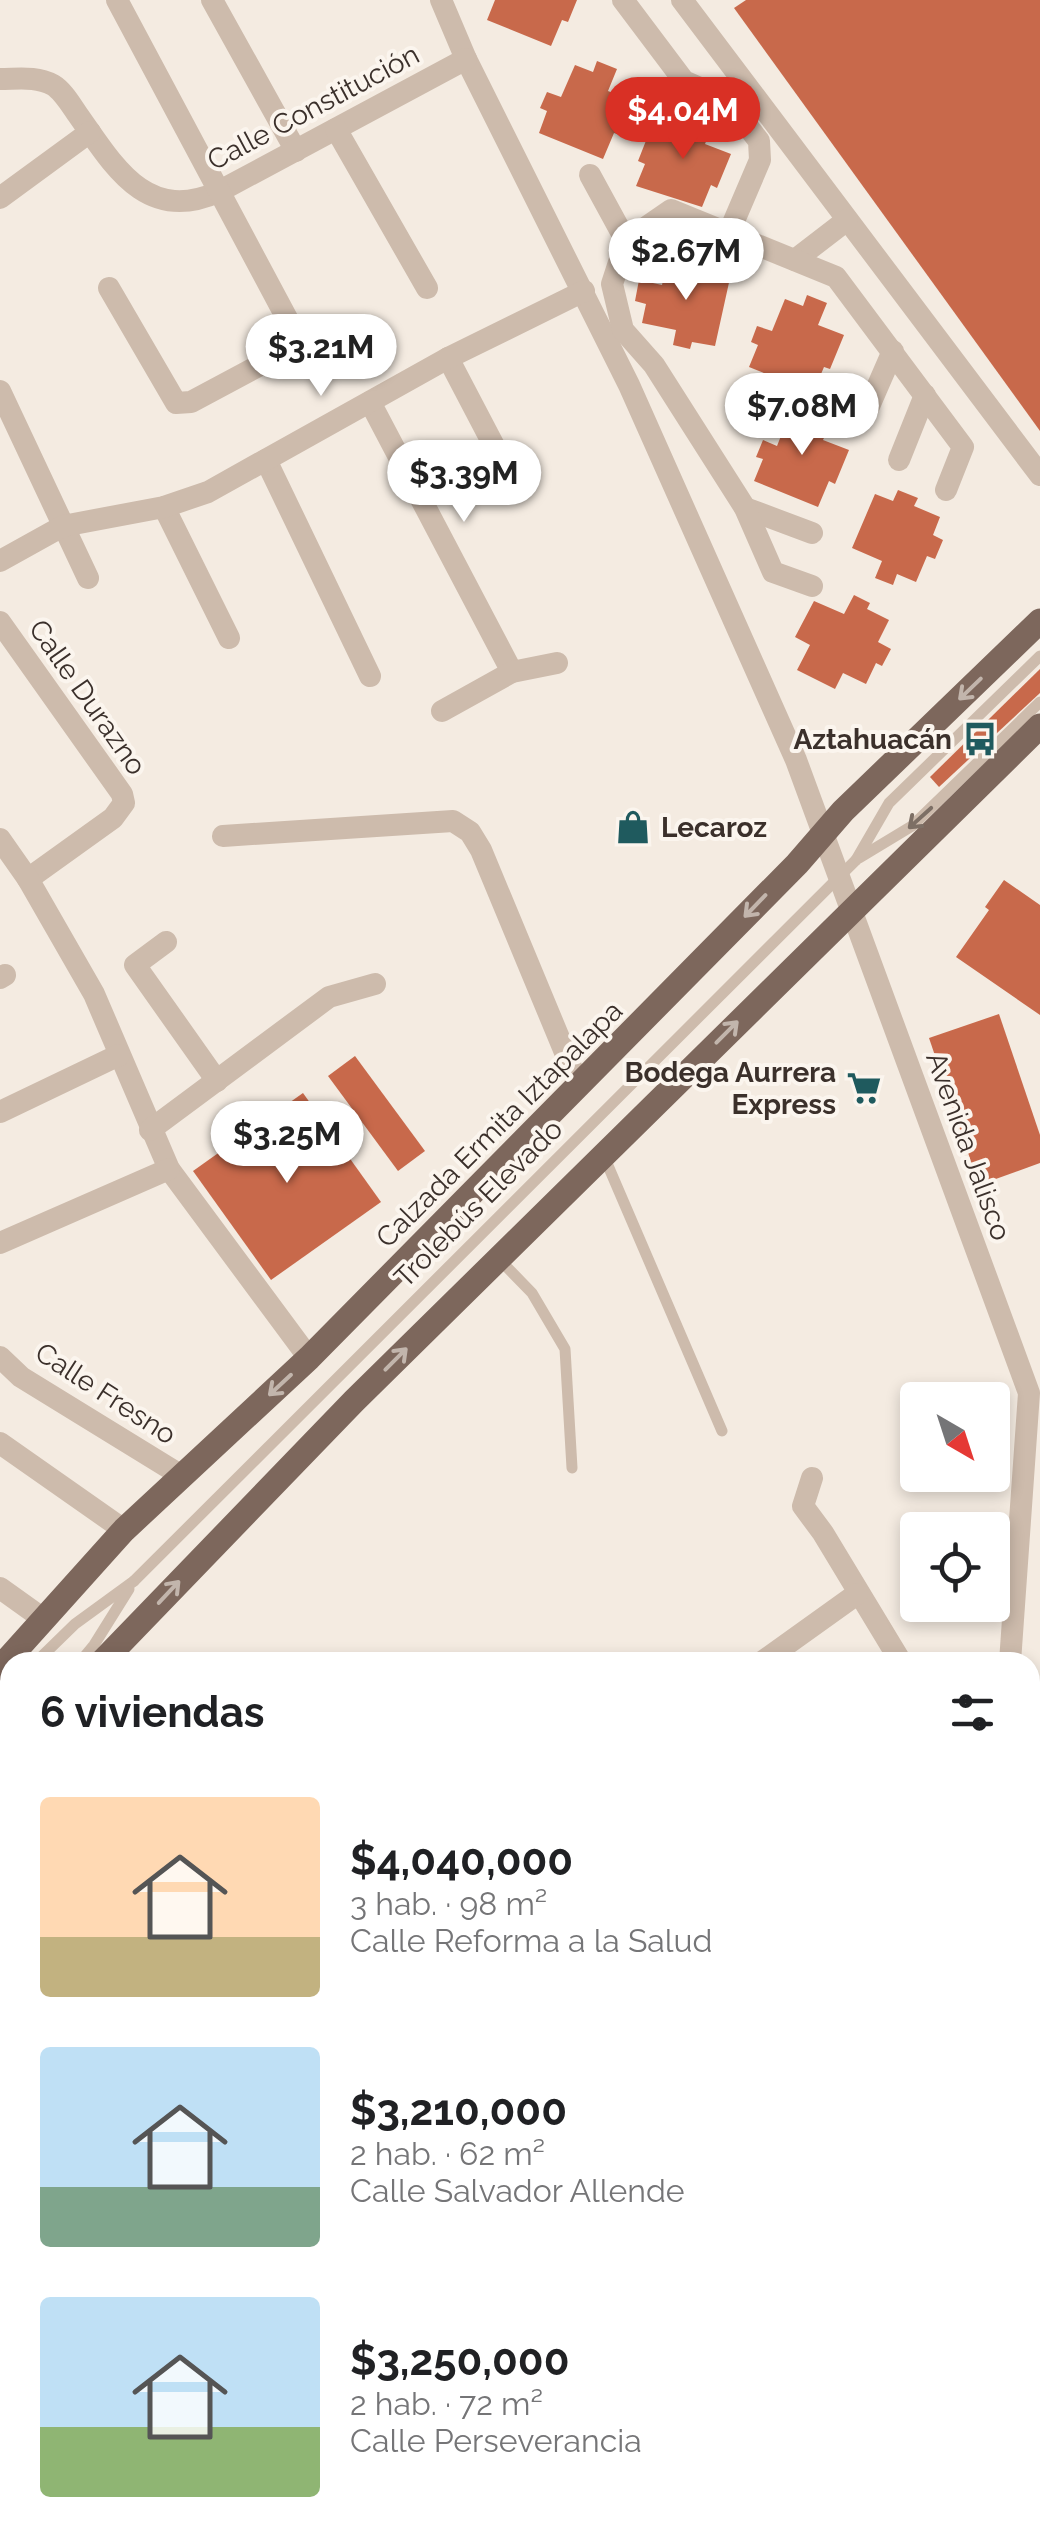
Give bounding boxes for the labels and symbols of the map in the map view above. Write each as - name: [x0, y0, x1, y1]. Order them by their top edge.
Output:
- street label: Calle Constitución: [202, 38, 425, 177]
- pin: $4.04M: [602, 77, 764, 162]
- pin: $2.67M: [605, 218, 767, 303]
- pin: $3.21M: [240, 314, 402, 399]
- pin: $7.08M: [721, 373, 883, 458]
- pin: $3.39M: [383, 440, 545, 525]
- street label: Calle Durazno: [22, 613, 153, 781]
- one-way arrow: [958, 676, 982, 700]
- bus stop icon: Aztahuacán: [961, 720, 999, 758]
- place label: Aztahuacán: [793, 723, 952, 756]
- one-way arrow: [908, 806, 932, 830]
- shop icon: Lecaroz: [614, 808, 652, 846]
- place label: Lecaroz: [661, 811, 767, 844]
- one-way arrow: [743, 894, 767, 918]
- street label: Calzada Ermita Iztapalapa: [369, 994, 629, 1254]
- one-way arrow: [714, 1021, 738, 1045]
- street label: Avenida Jalisco: [919, 1048, 1018, 1245]
- place label: Bodega Aurrera Express: [625, 1056, 836, 1121]
- supermarket icon: Bodega Aurrera Express: [845, 1069, 883, 1107]
- pin: $3.25M: [206, 1101, 368, 1186]
- street label: Trolebús Elevado: [388, 1113, 569, 1294]
- street label: Calle Fresno: [29, 1336, 182, 1451]
- one-way arrow: [384, 1348, 408, 1372]
- one-way arrow: [268, 1374, 293, 1397]
- north arrow: [900, 1382, 1010, 1492]
- one-way arrow: [157, 1580, 181, 1604]

